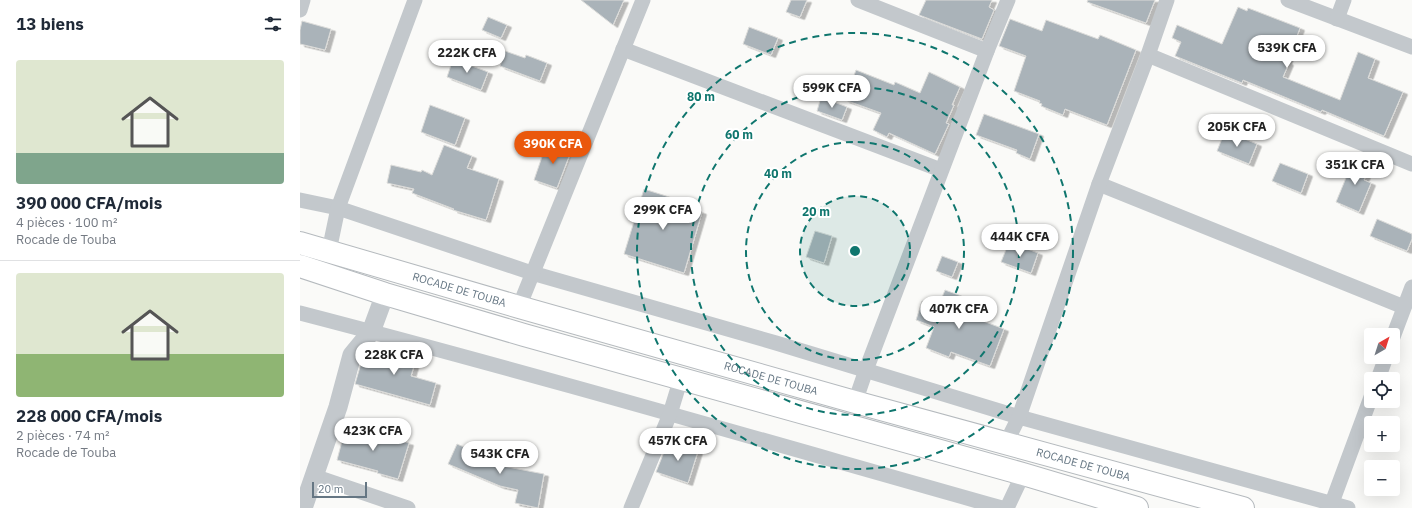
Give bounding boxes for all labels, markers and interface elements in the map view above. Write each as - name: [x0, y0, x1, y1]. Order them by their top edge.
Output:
- text: 13 biens: [16, 13, 84, 35]
- icon: filters: [262, 13, 284, 35]
- pin: 539K CFA: [1246, 35, 1328, 69]
- text: 539K CFA: [1257, 39, 1317, 56]
- pin: 222K CFA: [426, 40, 508, 74]
- text: 222K CFA: [437, 44, 497, 61]
- pin: 599K CFA: [791, 75, 873, 109]
- text: 599K CFA: [802, 79, 862, 96]
- icon: home: [114, 86, 186, 158]
- text: 80 m: [687, 89, 715, 104]
- pin: 205K CFA: [1196, 114, 1278, 148]
- text: 205K CFA: [1207, 118, 1267, 135]
- text: 60 m: [725, 127, 753, 142]
- pin: 390K CFA: [512, 131, 594, 165]
- text: 390K CFA: [523, 135, 583, 152]
- pin: 351K CFA: [1314, 152, 1396, 186]
- text: 351K CFA: [1325, 156, 1385, 173]
- text: 40 m: [764, 166, 792, 181]
- text: 390 000 CFA/mois: [16, 192, 162, 214]
- pin: 299K CFA: [622, 197, 704, 231]
- text: 299K CFA: [633, 201, 693, 218]
- text: 20 m: [802, 204, 830, 219]
- text: 4 pièces · 100 m²: [16, 214, 117, 231]
- pin: 444K CFA: [979, 224, 1061, 258]
- text: 444K CFA: [990, 228, 1050, 245]
- text: Rocade de Touba: [16, 231, 116, 248]
- centre of rings: [848, 244, 862, 258]
- street label: ROCADE DE TOUBA: [411, 269, 508, 310]
- pin: 407K CFA: [918, 296, 1000, 330]
- icon: home: [114, 299, 186, 371]
- text: 407K CFA: [929, 300, 989, 317]
- north arrow: [1364, 328, 1400, 364]
- map controls: [1364, 328, 1400, 496]
- pin: 228K CFA: [353, 342, 435, 376]
- text: 228K CFA: [364, 346, 424, 363]
- street label: ROCADE DE TOUBA: [722, 358, 820, 398]
- button: locate: [1364, 372, 1400, 408]
- text: 228 000 CFA/mois: [16, 405, 162, 427]
- button: +: [1364, 416, 1400, 452]
- pin: 423K CFA: [332, 418, 414, 452]
- text: 423K CFA: [343, 422, 403, 439]
- text: 2 pièces · 74 m²: [16, 427, 110, 444]
- pin: 457K CFA: [637, 428, 719, 462]
- text: 457K CFA: [648, 432, 708, 449]
- pin: 543K CFA: [459, 441, 541, 475]
- text: Rocade de Touba: [16, 444, 116, 461]
- text: 543K CFA: [470, 445, 530, 462]
- street label: ROCADE DE TOUBA: [1035, 445, 1132, 484]
- button: −: [1364, 460, 1400, 496]
- scale bar: [312, 480, 367, 499]
- text: 20 m: [318, 482, 343, 496]

